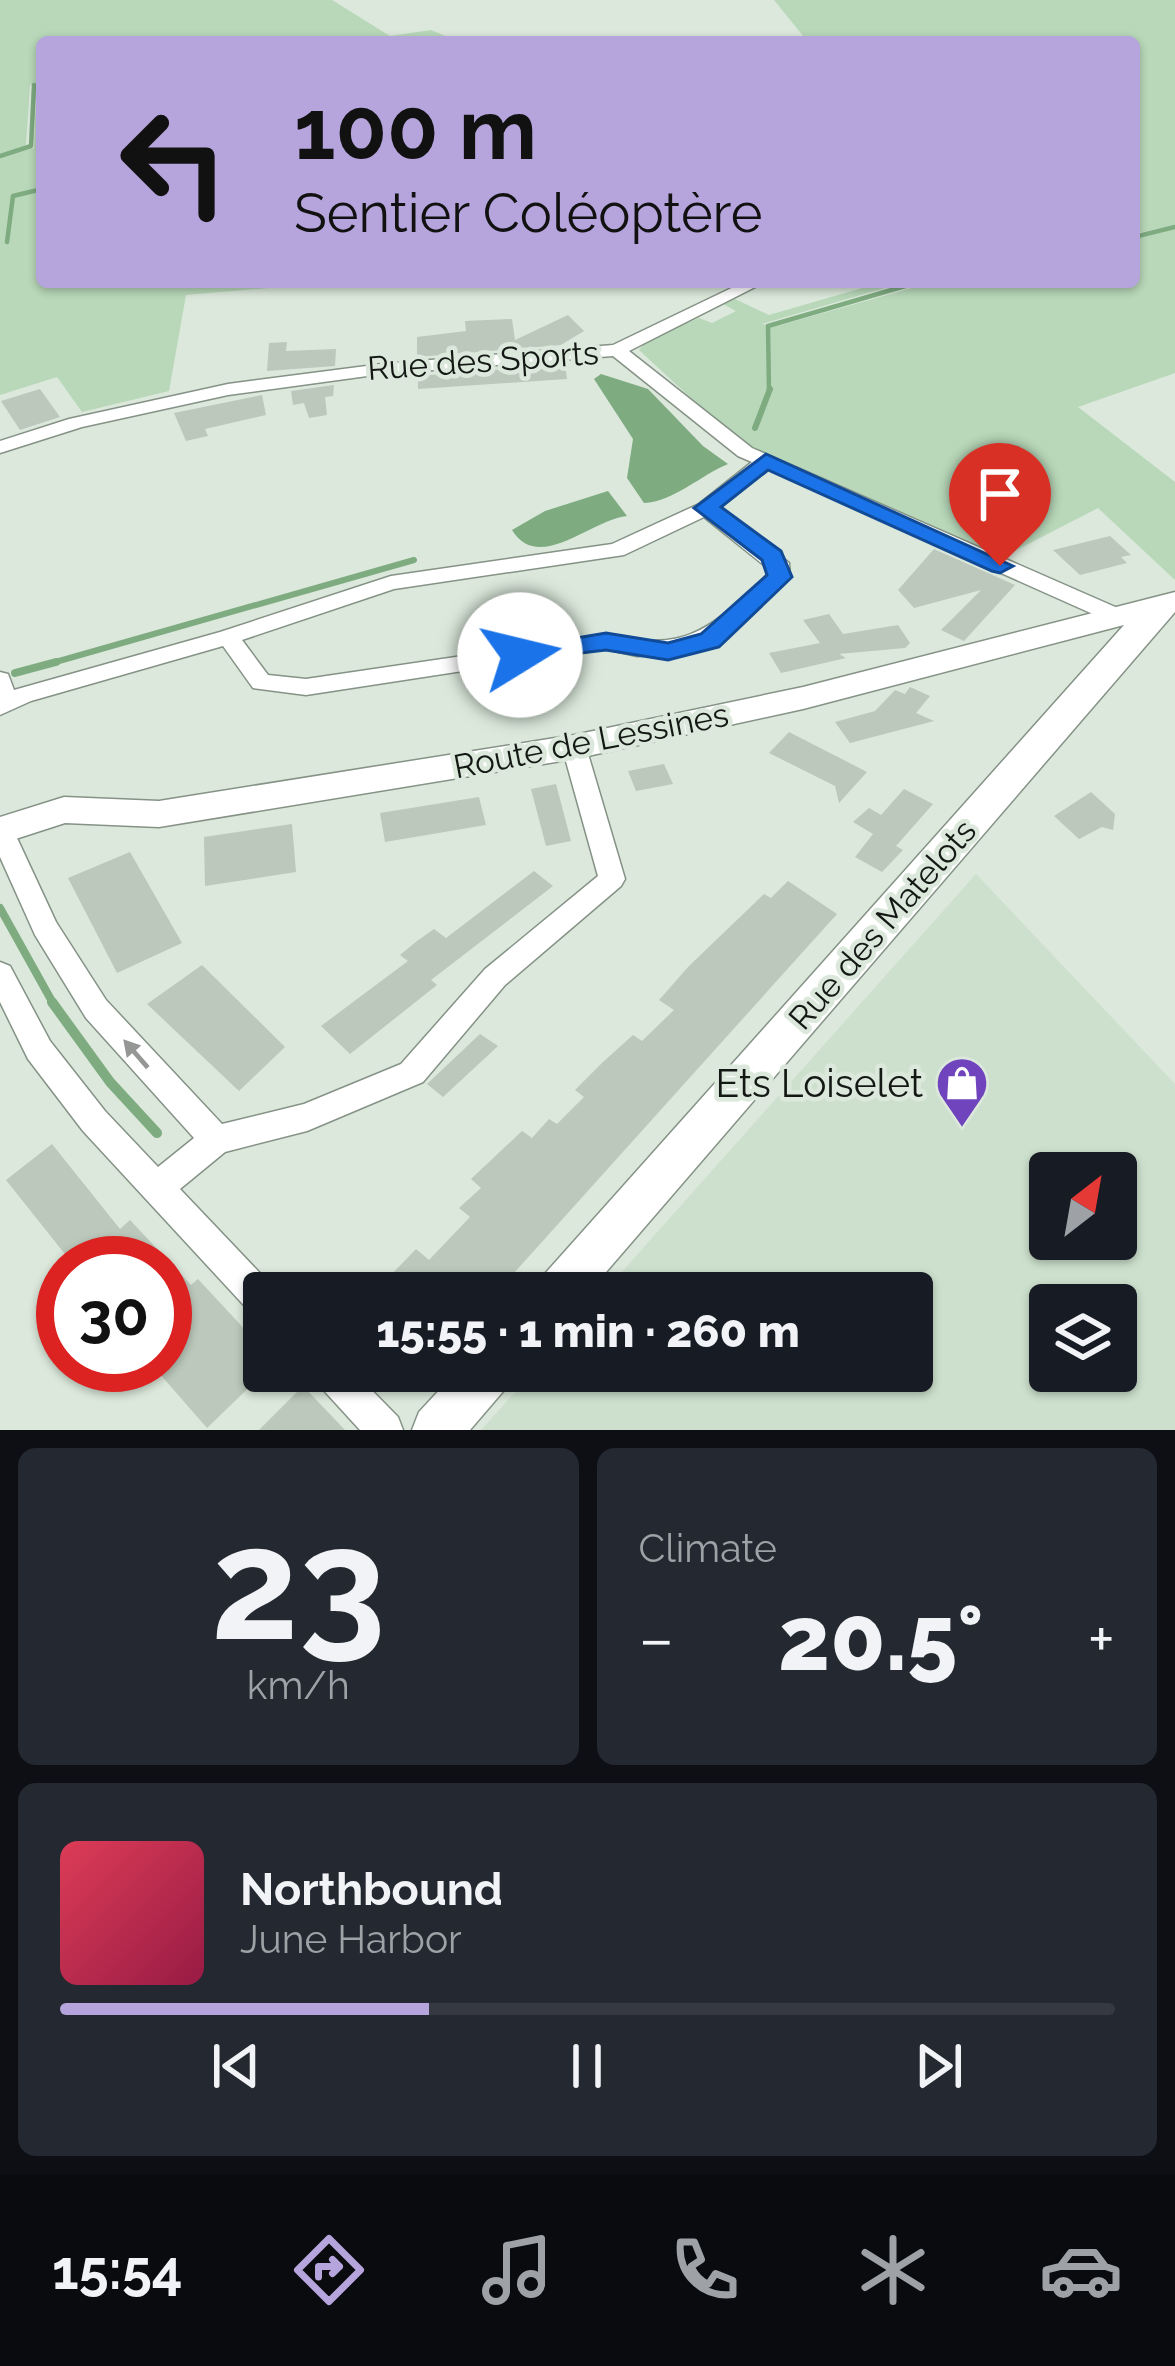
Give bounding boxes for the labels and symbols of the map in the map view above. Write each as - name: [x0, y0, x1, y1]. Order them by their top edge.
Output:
- street label: Rue des Sports: [366, 333, 600, 388]
- pin: [949, 443, 1051, 566]
- position arrow: [457, 592, 583, 718]
- street label: Route de Lessines: [450, 695, 732, 786]
- street label: Rue des Matelots: [781, 812, 984, 1037]
- one-way arrow: [123, 1039, 150, 1069]
- shop icon: Ets Loiselet: [934, 1055, 990, 1129]
- place label: Ets Loiselet: [716, 1060, 923, 1106]
- north arrow: [1029, 1152, 1137, 1260]
- speed limit sign: 30: [36, 1236, 192, 1392]

